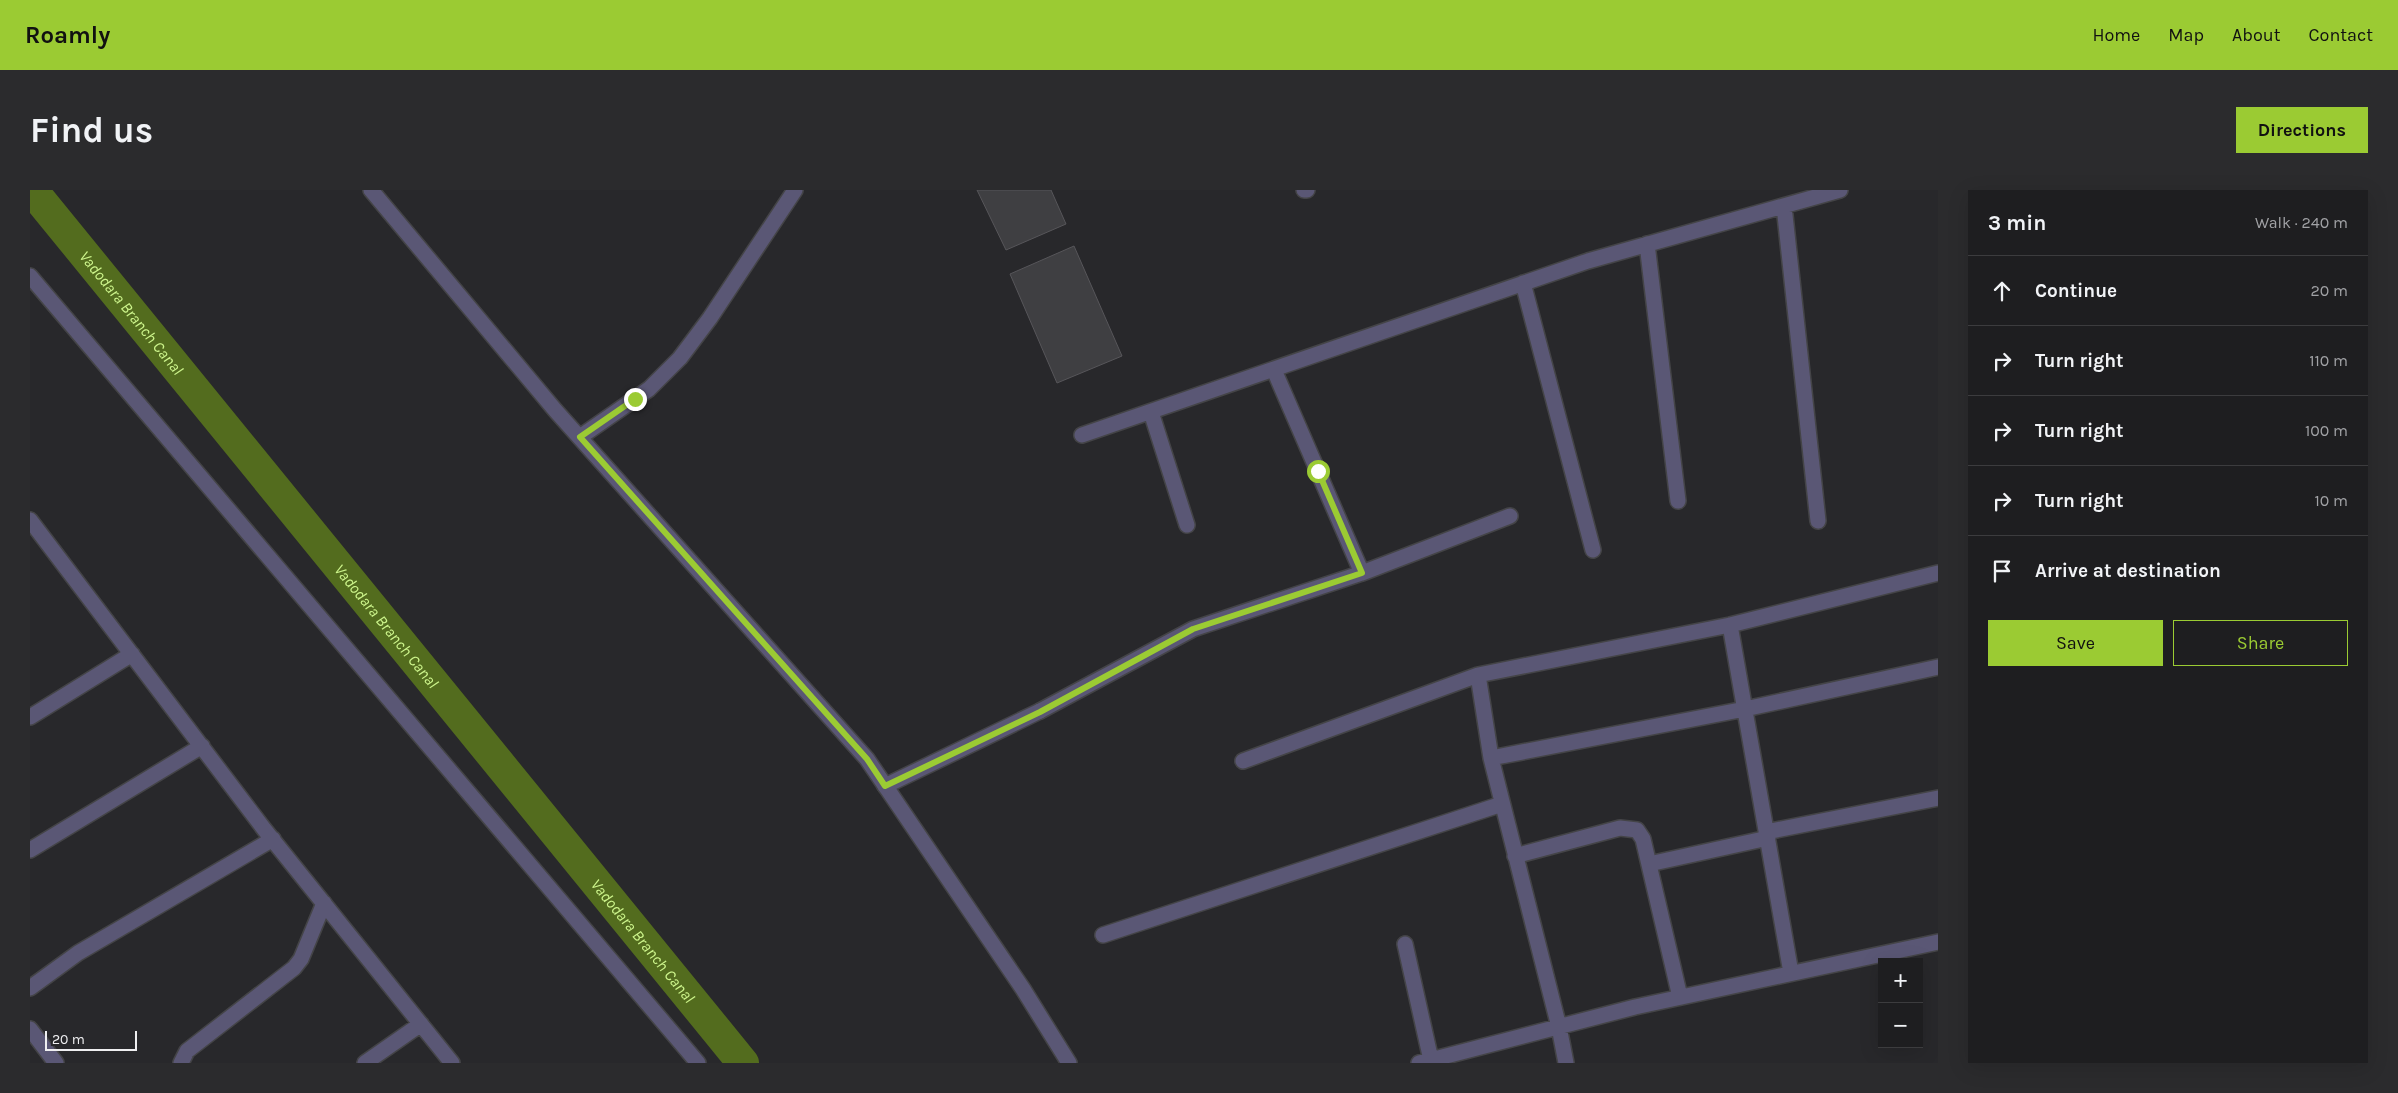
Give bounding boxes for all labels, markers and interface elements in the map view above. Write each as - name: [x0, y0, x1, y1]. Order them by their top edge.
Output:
- text: Roamly: [25, 21, 110, 49]
- text: Home: [2092, 24, 2140, 46]
- text: Map: [2168, 24, 2204, 46]
- text: About: [2232, 24, 2281, 46]
- text: Contact: [2309, 24, 2373, 46]
- button: Directions: [2236, 107, 2368, 153]
- text: Find us: [30, 110, 153, 151]
- text: 3 min: [1988, 211, 2046, 235]
- text: Walk · 240 m: [2255, 213, 2348, 232]
- water label: Vadodara Branch Canal: [75, 247, 187, 379]
- icon: ahead: [1988, 277, 2016, 305]
- text: Continue: [2035, 280, 2117, 302]
- text: 20 m: [2310, 281, 2348, 300]
- icon: right: [1988, 347, 2016, 375]
- text: Turn right: [2035, 350, 2124, 372]
- text: 110 m: [2309, 351, 2348, 370]
- route end: [624, 388, 647, 411]
- icon: right: [1988, 417, 2016, 445]
- text: Turn right: [2035, 420, 2124, 442]
- text: 100 m: [2305, 421, 2348, 440]
- route start: [1307, 460, 1330, 483]
- icon: right: [1988, 487, 2016, 515]
- text: Turn right: [2035, 490, 2124, 512]
- text: 10 m: [2314, 491, 2348, 510]
- icon: arrive: [1988, 557, 2016, 585]
- water label: Vadodara Branch Canal: [330, 560, 443, 692]
- text: Arrive at destination: [2035, 560, 2221, 582]
- button: Save: [1988, 620, 2163, 666]
- button: Share: [2173, 620, 2348, 666]
- water label: Vadodara Branch Canal: [587, 875, 699, 1007]
- map controls: [1878, 958, 1923, 1048]
- button: +: [1878, 958, 1923, 1003]
- button: −: [1878, 1003, 1923, 1048]
- scale bar: [45, 1028, 138, 1051]
- text: 20 m: [52, 1031, 85, 1048]

